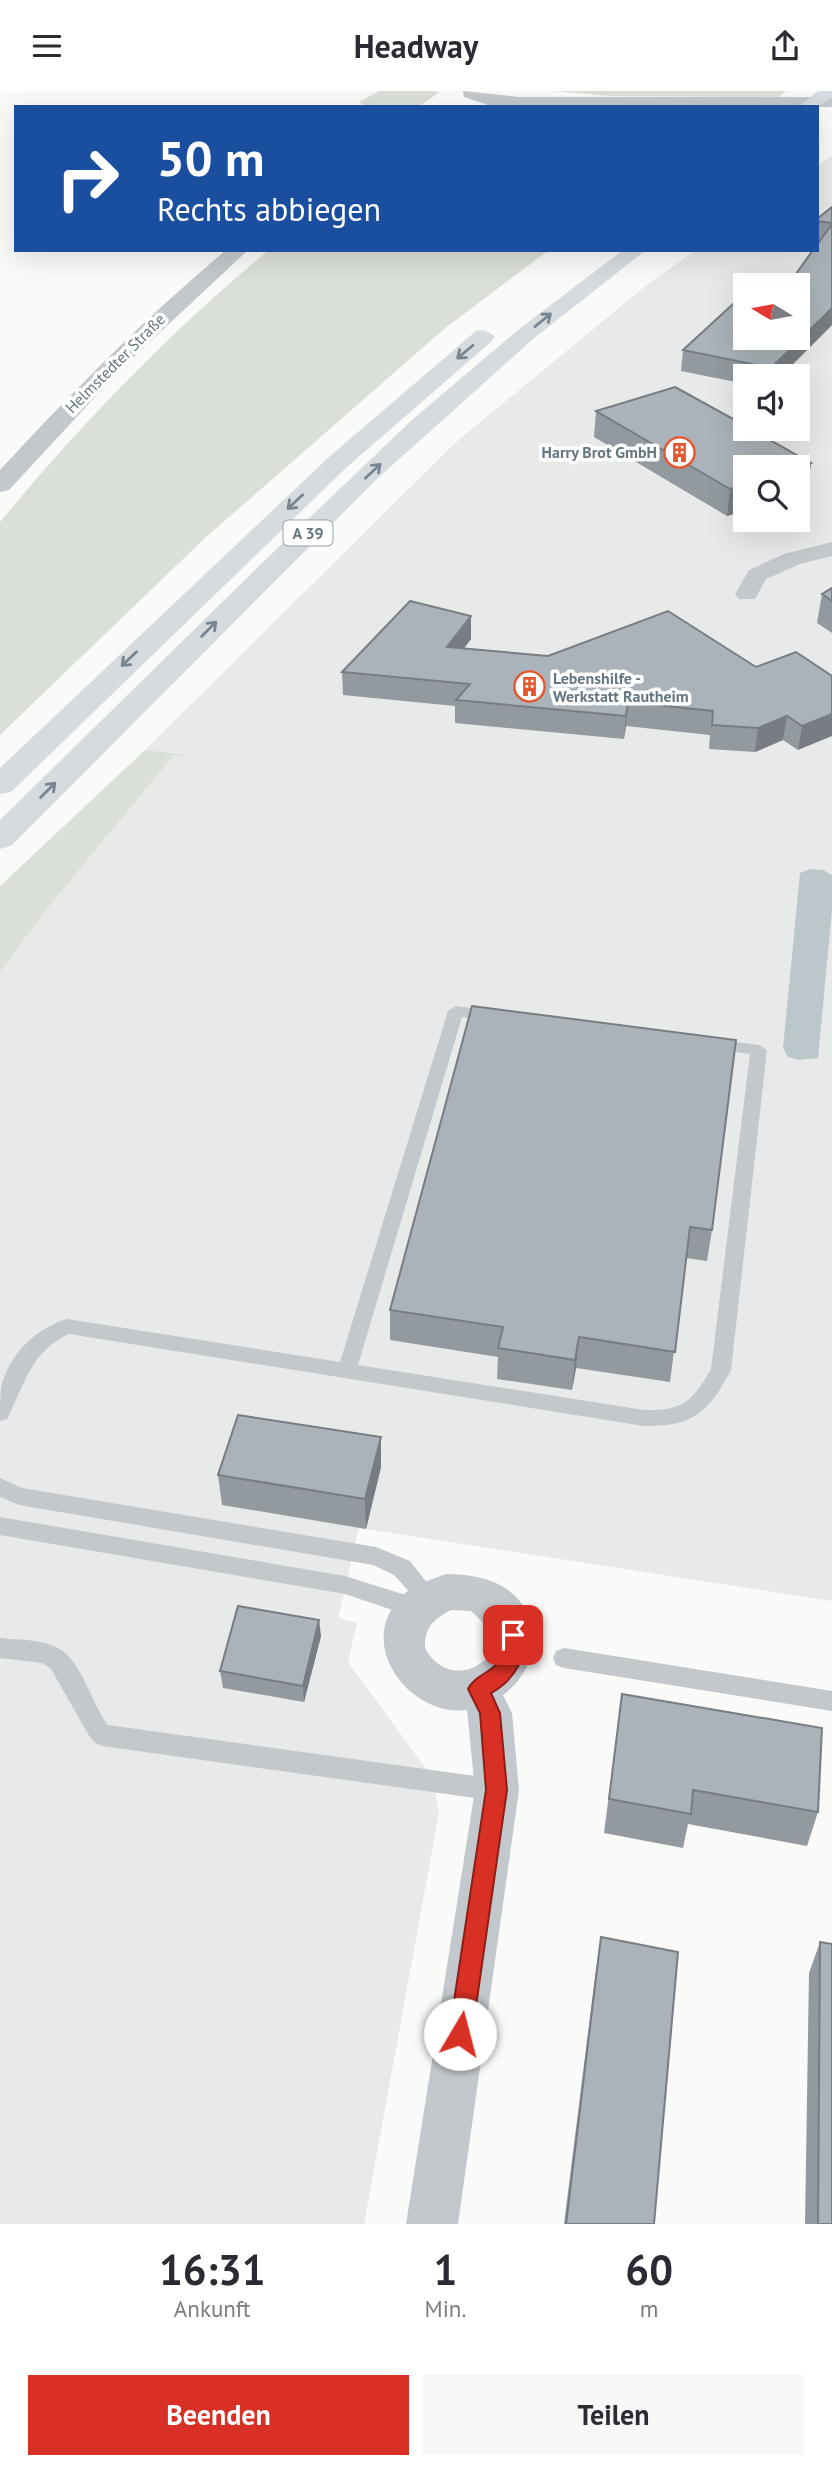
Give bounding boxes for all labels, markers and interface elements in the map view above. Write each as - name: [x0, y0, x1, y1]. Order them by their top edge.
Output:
- text: Headway: [354, 25, 478, 67]
- icon: menu: [28, 27, 66, 65]
- icon: share: [766, 27, 804, 65]
- text: 50 m: [157, 126, 264, 190]
- icon: right: [42, 133, 133, 224]
- text: Rechts abbiegen: [157, 188, 381, 230]
- north arrow: [733, 273, 810, 350]
- map controls: [733, 273, 810, 532]
- street label: Helmstedter Straße: [61, 309, 169, 417]
- one-way arrow: [533, 313, 551, 328]
- one-way arrow: [457, 344, 475, 359]
- button: sound: [733, 364, 810, 441]
- building icon: Harry Brot GmbH: [663, 435, 697, 469]
- place label: Harry Brot GmbH: [542, 442, 657, 462]
- button: search: [733, 455, 810, 532]
- one-way arrow: [364, 463, 381, 480]
- one-way arrow: [287, 494, 304, 511]
- road number: A 39: [284, 521, 332, 545]
- one-way arrow: [200, 621, 217, 638]
- one-way arrow: [121, 650, 138, 667]
- place label: Lebenshilfe - Werkstatt Rautheim: [553, 668, 689, 706]
- building icon: Lebenshilfe - Werkstatt Rautheim: [513, 670, 547, 704]
- one-way arrow: [39, 781, 56, 798]
- pin: [483, 1605, 543, 1665]
- icon: arrive: [494, 1616, 532, 1654]
- position arrow: [423, 1997, 497, 2071]
- text: 16:31: [159, 2242, 266, 2297]
- text: 1: [434, 2242, 457, 2297]
- text: 60: [625, 2242, 673, 2297]
- text: Ankunft: [174, 2294, 251, 2323]
- text: Min.: [425, 2294, 466, 2323]
- text: m: [640, 2294, 659, 2323]
- button: Beenden: [28, 2375, 409, 2455]
- button: Teilen: [423, 2375, 804, 2455]

